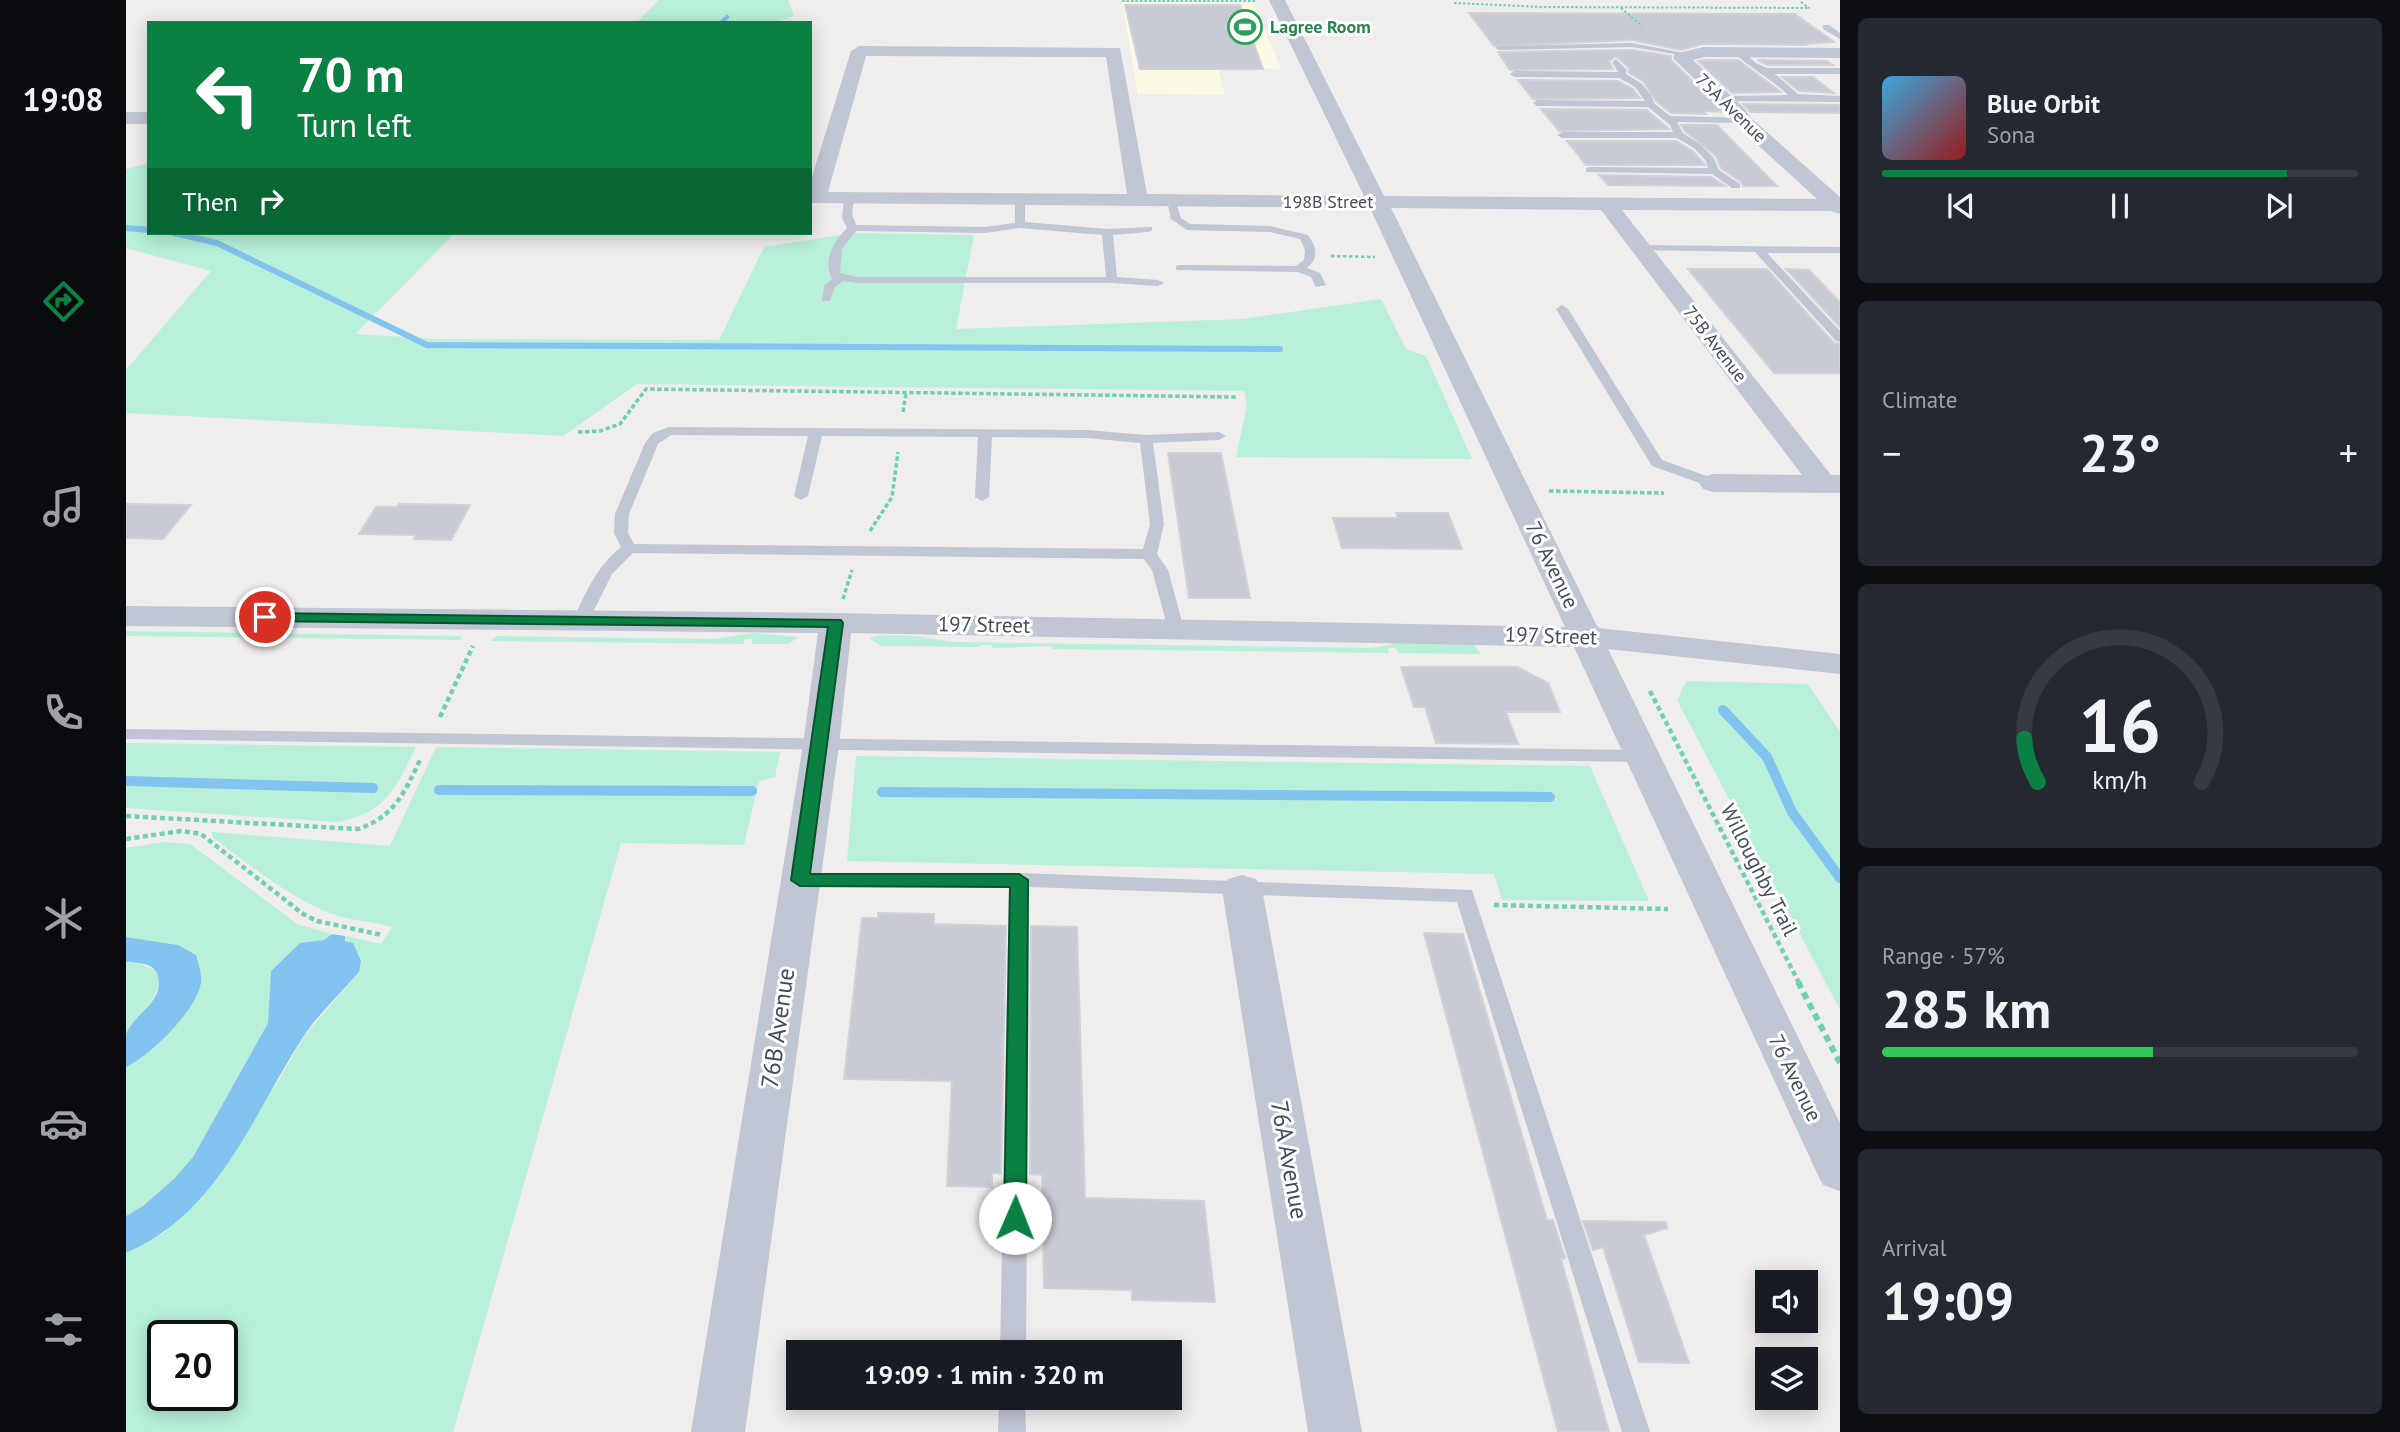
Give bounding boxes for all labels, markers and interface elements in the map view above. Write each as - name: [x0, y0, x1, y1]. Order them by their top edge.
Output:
- sports icon: Lagree Room: [1226, 8, 1264, 46]
- place label: Lagree Room: [1270, 15, 1371, 38]
- text: 70 m: [297, 42, 404, 106]
- icon: left: [182, 49, 273, 140]
- street label: 75A Avenue: [1691, 68, 1772, 147]
- text: 19:08: [22, 78, 104, 120]
- text: Blue Orbit: [1987, 87, 2100, 120]
- text: Turn left: [297, 104, 412, 146]
- text: Sona: [1987, 120, 2036, 149]
- icon: right: [252, 182, 290, 220]
- text: Then: [182, 185, 238, 218]
- icon: previous: [1942, 187, 1980, 225]
- icon: pause: [2101, 187, 2139, 225]
- icon: next: [2260, 187, 2298, 225]
- street label: 198B Street: [1283, 190, 1373, 213]
- icon: directions: [39, 277, 88, 326]
- street label: 75B Avenue: [1678, 301, 1752, 386]
- text: Climate: [1882, 385, 1957, 414]
- text: 23°: [2079, 419, 2161, 486]
- text: −: [1882, 428, 1901, 477]
- text: +: [2339, 428, 2358, 477]
- icon: music: [39, 482, 88, 531]
- street label: 76 Avenue: [1520, 517, 1585, 613]
- pin: [235, 587, 295, 647]
- icon: arrive: [246, 598, 284, 636]
- street label: 197 Street: [938, 610, 1030, 639]
- street label: 197 Street: [1504, 620, 1598, 651]
- text: 16: [2079, 678, 2161, 772]
- icon: phone: [39, 688, 88, 737]
- text: km/h: [2093, 764, 2147, 796]
- street label: Willoughby Trail: [1715, 799, 1804, 940]
- icon: climate: [39, 894, 88, 943]
- text: Range · 57%: [1882, 941, 2005, 970]
- street label: 76B Avenue: [754, 966, 801, 1090]
- text: 285 km: [1882, 975, 2051, 1042]
- street label: 76 Avenue: [1763, 1030, 1828, 1126]
- street label: 76A Avenue: [1264, 1098, 1315, 1222]
- icon: car: [39, 1099, 88, 1148]
- position arrow: [978, 1181, 1052, 1255]
- text: Arrival: [1882, 1233, 1946, 1262]
- text: 19:09: [1882, 1267, 2014, 1334]
- map controls: [1755, 1270, 1818, 1410]
- button: sound: [1755, 1270, 1818, 1333]
- icon: filters: [39, 1305, 88, 1354]
- speed limit sign: 20: [147, 1320, 238, 1411]
- button: layers: [1755, 1347, 1818, 1410]
- text: 19:09 · 1 min · 320 m: [864, 1358, 1104, 1391]

